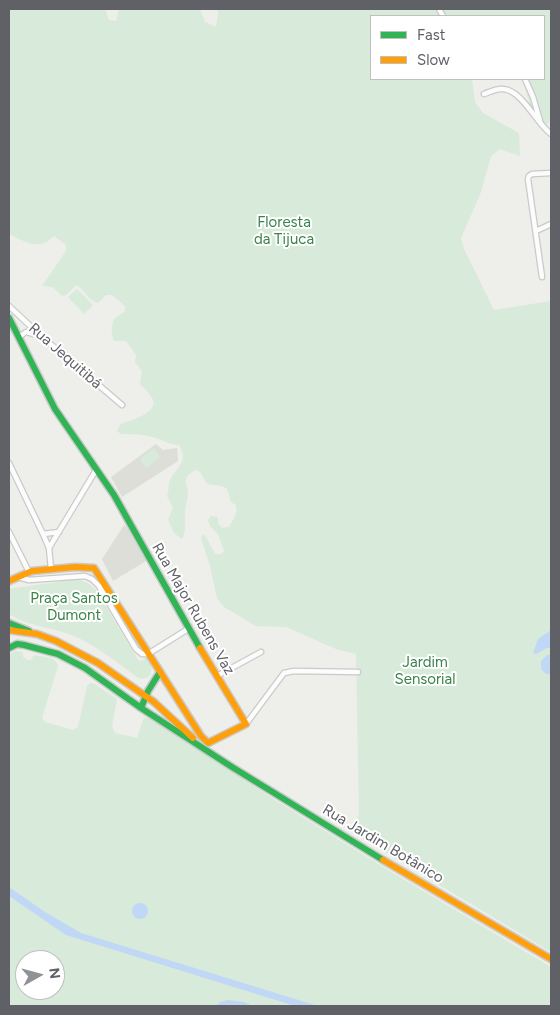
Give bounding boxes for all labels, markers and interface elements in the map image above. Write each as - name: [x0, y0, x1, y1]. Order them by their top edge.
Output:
- legend: [370, 15, 545, 80]
- text: Fast: [417, 26, 445, 44]
- text: Slow: [417, 51, 450, 69]
- park label: Floresta da Tijuca: [254, 214, 314, 249]
- street label: Rua Jequitibá: [25, 319, 105, 393]
- street label: Rua Major Rubens Vaz: [148, 540, 238, 678]
- park label: Praça Santos Dumont: [30, 590, 118, 625]
- park label: Jardim Sensorial: [395, 654, 455, 689]
- street label: Rua Jardim Botânico: [319, 801, 447, 887]
- north arrow: [15, 950, 65, 1000]
- text: N: [45, 967, 63, 980]

